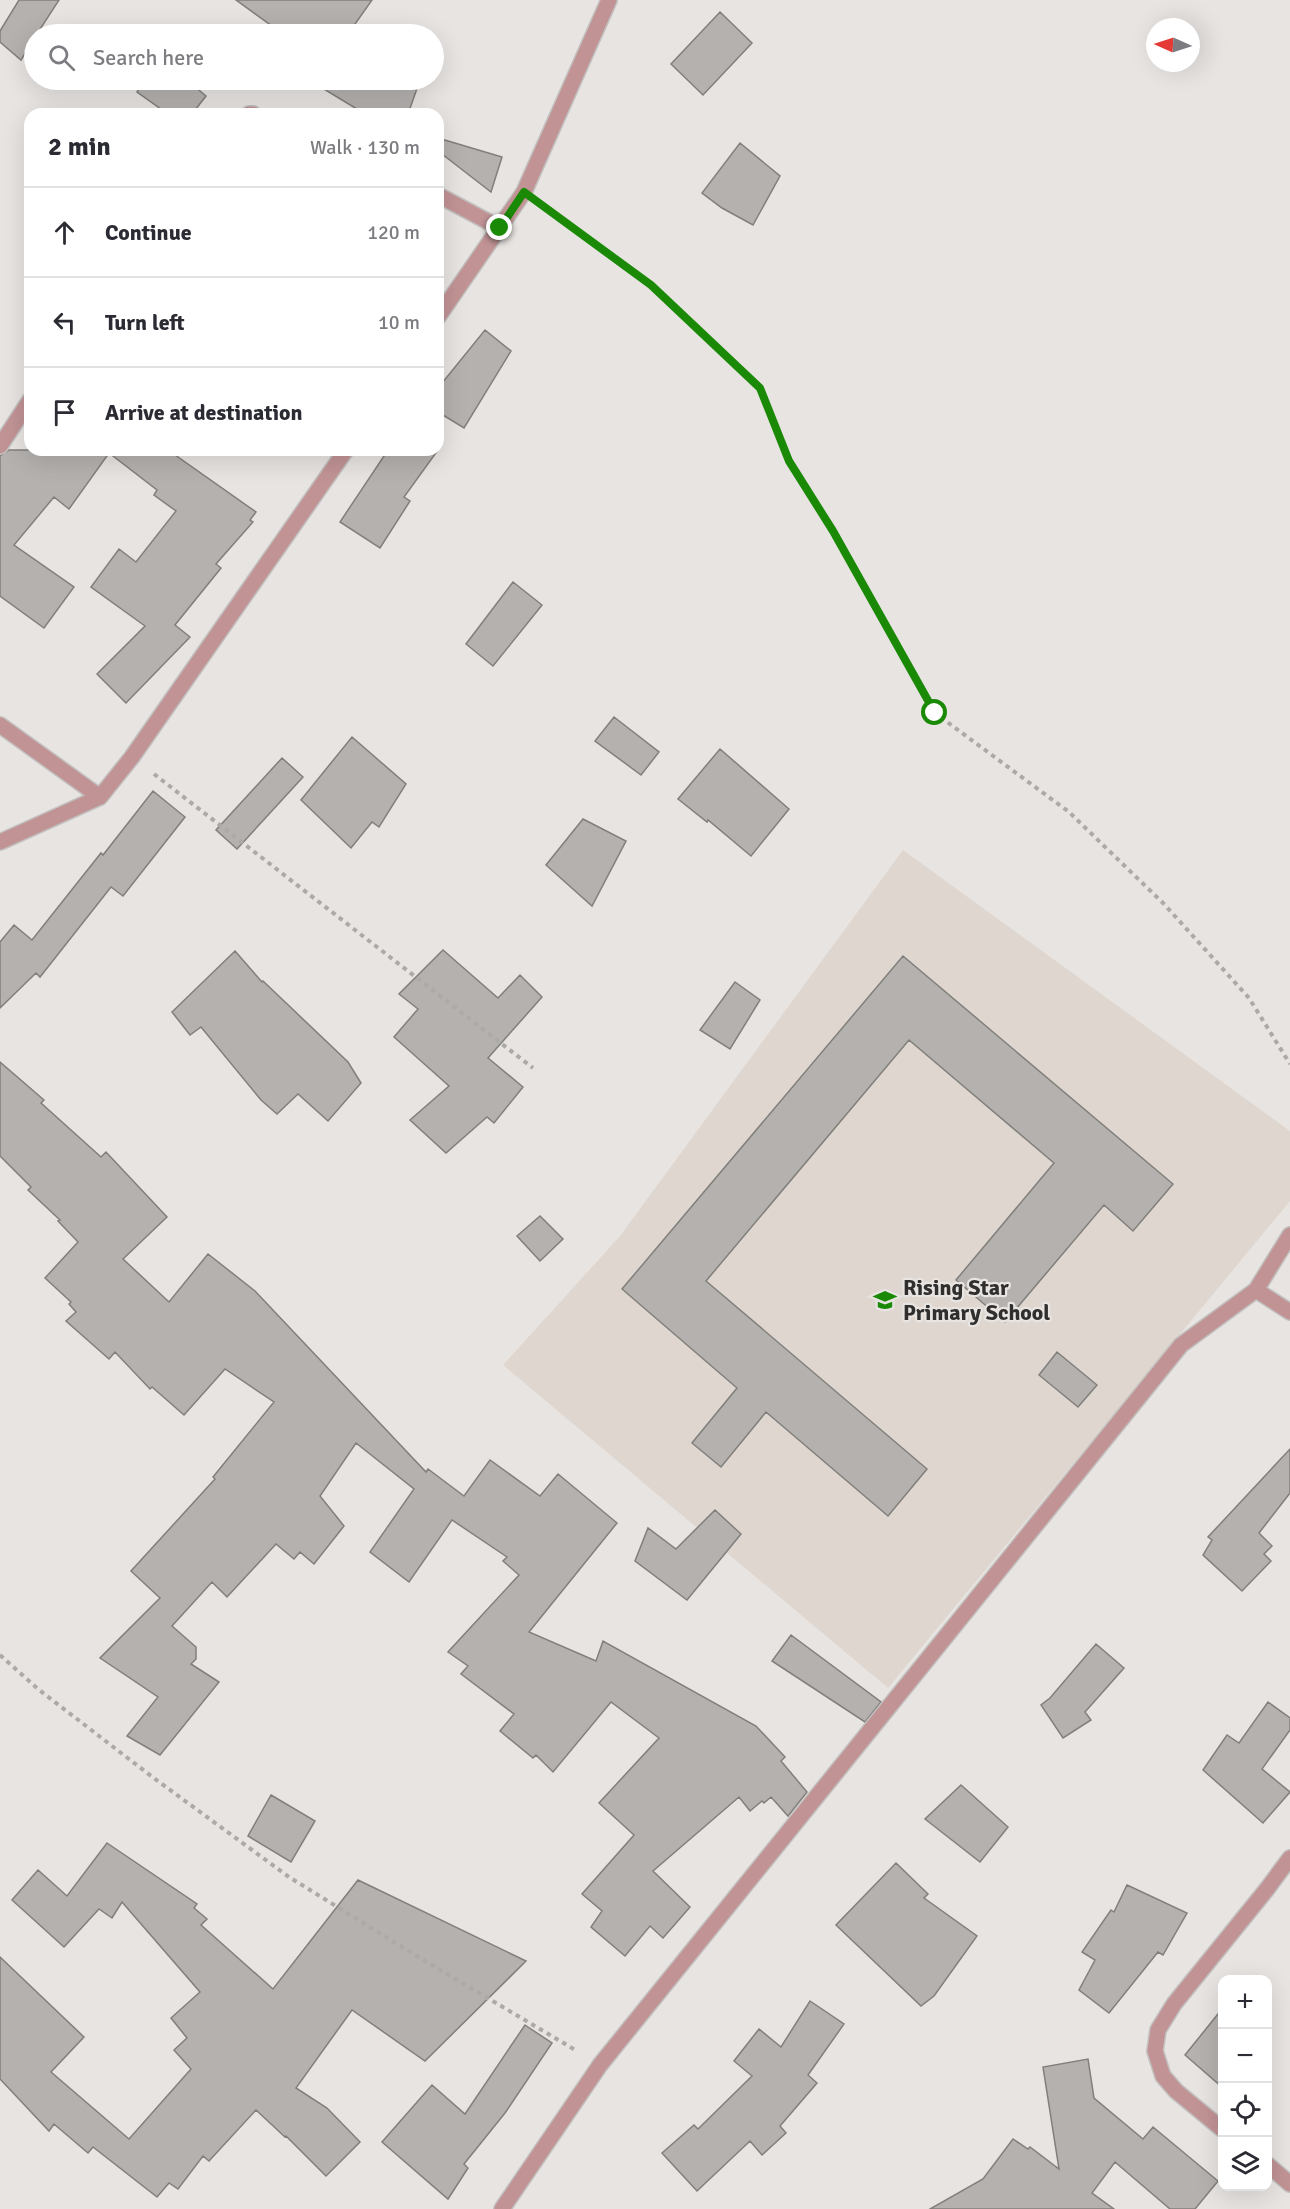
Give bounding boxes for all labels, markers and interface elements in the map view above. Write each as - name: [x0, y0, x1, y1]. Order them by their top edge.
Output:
- north arrow: [1146, 18, 1200, 72]
- search box: [24, 24, 444, 90]
- icon: search: [45, 41, 78, 74]
- text: Search here: [93, 44, 204, 71]
- text: 2 min: [48, 131, 111, 163]
- text: Walk · 130 m: [310, 135, 420, 160]
- route end: [486, 214, 512, 240]
- icon: ahead: [48, 216, 81, 249]
- text: Continue: [105, 219, 192, 246]
- text: 120 m: [367, 220, 420, 245]
- icon: left: [48, 306, 81, 339]
- text: Turn left: [105, 309, 185, 336]
- text: 10 m: [378, 310, 420, 335]
- icon: arrive: [48, 396, 81, 429]
- text: Arrive at destination: [105, 399, 302, 426]
- route start: [921, 699, 947, 725]
- place label: Rising Star Primary School: [903, 1274, 1050, 1326]
- school or university icon: Rising Star Primary School: [872, 1287, 898, 1313]
- map controls: [1218, 1975, 1272, 2191]
- button: +: [1218, 1975, 1272, 2029]
- button: −: [1218, 2029, 1272, 2083]
- button: locate: [1218, 2083, 1272, 2137]
- button: layers: [1218, 2137, 1272, 2191]

